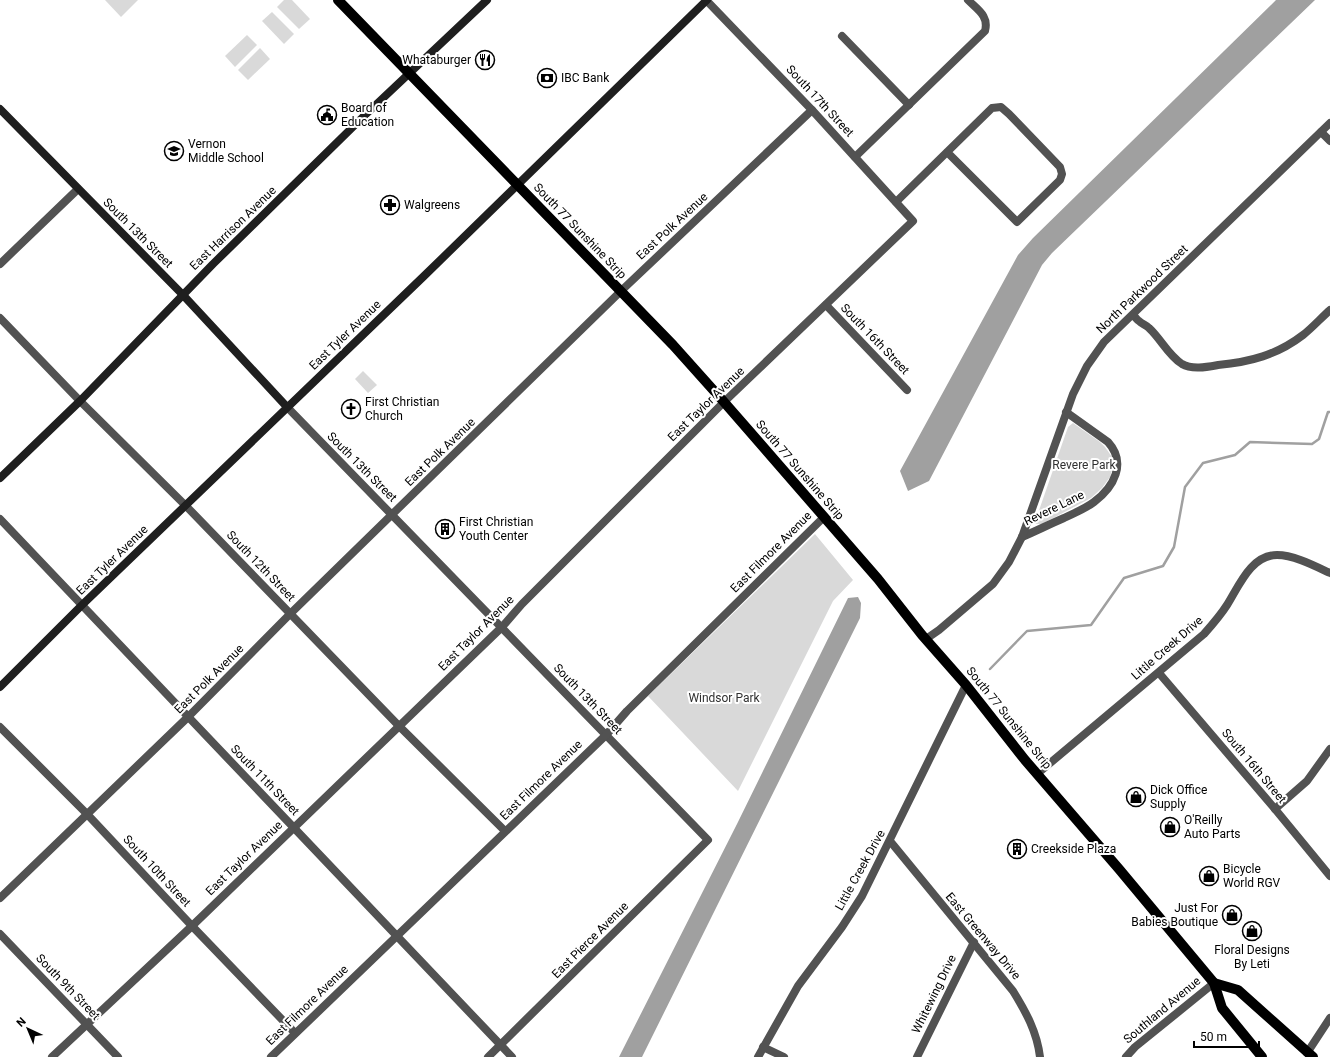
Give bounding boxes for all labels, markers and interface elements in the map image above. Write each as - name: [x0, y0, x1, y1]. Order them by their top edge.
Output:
- restaurant icon: Whataburger: [474, 49, 496, 71]
- place label: Whataburger: [402, 53, 471, 67]
- street label: South 17th Street: [783, 62, 857, 140]
- bank icon: IBC Bank: [536, 67, 558, 89]
- place label: IBC Bank: [561, 71, 610, 85]
- place label: Board of Education: [341, 101, 394, 129]
- public building icon: Board of Education: [316, 104, 338, 126]
- place label: Vernon Middle School: [188, 137, 264, 165]
- school or university icon: Vernon Middle School: [163, 140, 185, 162]
- street label: South 77 Sunshine Strip: [531, 180, 629, 282]
- street label: East Harrison Avenue: [187, 183, 279, 273]
- street label: East Polk Avenue: [634, 190, 710, 262]
- pharmacy icon: Walgreens: [379, 194, 401, 216]
- street label: South 13th Street: [100, 195, 176, 271]
- place label: Walgreens: [404, 198, 460, 212]
- street label: North Parkwood Street: [1093, 242, 1191, 336]
- street label: East Tyler Avenue: [306, 297, 384, 373]
- street label: South 16th Street: [838, 301, 912, 377]
- street label: East Taylor Avenue: [665, 364, 747, 444]
- place label: First Christian Church: [365, 395, 439, 423]
- church icon: First Christian Church: [340, 398, 362, 420]
- street label: East Polk Avenue: [402, 415, 478, 489]
- street label: South 77 Sunshine Strip: [753, 417, 847, 523]
- street label: South 13th Street: [324, 429, 400, 505]
- park label: Revere Park: [1052, 458, 1117, 472]
- street label: Revere Lane: [1022, 487, 1086, 529]
- street label: East Filmore Avenue: [728, 509, 814, 595]
- place label: First Christian Youth Center: [459, 515, 533, 543]
- building icon: First Christian Youth Center: [434, 518, 456, 540]
- street label: East Tyler Avenue: [73, 522, 151, 598]
- street label: South 12th Street: [224, 528, 298, 604]
- street label: East Taylor Avenue: [435, 592, 517, 674]
- street label: Little Creek Drive: [1128, 613, 1206, 683]
- street label: East Polk Avenue: [172, 642, 246, 716]
- street label: South 13th Street: [551, 661, 625, 737]
- street label: South 77 Sunshine Strip: [963, 664, 1055, 772]
- park label: Windsor Park: [688, 691, 761, 705]
- street label: South 16th Street: [1219, 726, 1289, 806]
- street label: East Filmore Avenue: [497, 737, 585, 823]
- street label: South 11th Street: [228, 742, 302, 818]
- place label: Dick Office Supply: [1150, 783, 1207, 811]
- shop icon: Dick Office Supply: [1125, 786, 1147, 808]
- place label: O'Reilly Auto Parts: [1184, 813, 1241, 841]
- shop icon: O'Reilly Auto Parts: [1159, 816, 1181, 838]
- street label: East Taylor Avenue: [203, 818, 285, 898]
- street label: Little Creek Drive: [832, 827, 888, 913]
- street label: South 10th Street: [120, 832, 194, 910]
- building icon: Creekside Plaza: [1006, 838, 1028, 860]
- place label: Creekside Plaza: [1031, 842, 1116, 856]
- place label: Bicycle World RGV: [1223, 862, 1281, 890]
- shop icon: Bicycle World RGV: [1198, 865, 1220, 887]
- street label: East Greenway Drive: [943, 890, 1023, 982]
- street label: East Pierce Avenue: [549, 899, 631, 981]
- place label: Just For Babies Boutique: [1131, 901, 1218, 929]
- shop icon: Just For Babies Boutique: [1221, 904, 1243, 926]
- shop icon: Floral Designs By Leti: [1241, 920, 1263, 942]
- place label: Floral Designs By Leti: [1214, 943, 1290, 971]
- street label: South 9th Street: [33, 951, 103, 1023]
- street label: Whitewing Drive: [909, 952, 959, 1036]
- street label: East Filmore Avenue: [263, 962, 351, 1048]
- street label: Southland Avenue: [1121, 974, 1203, 1046]
- north arrow: [8, 1009, 48, 1049]
- text: N: [14, 1015, 29, 1030]
- scale bar: [1194, 1023, 1259, 1049]
- text: 50 m: [1200, 1030, 1227, 1044]

